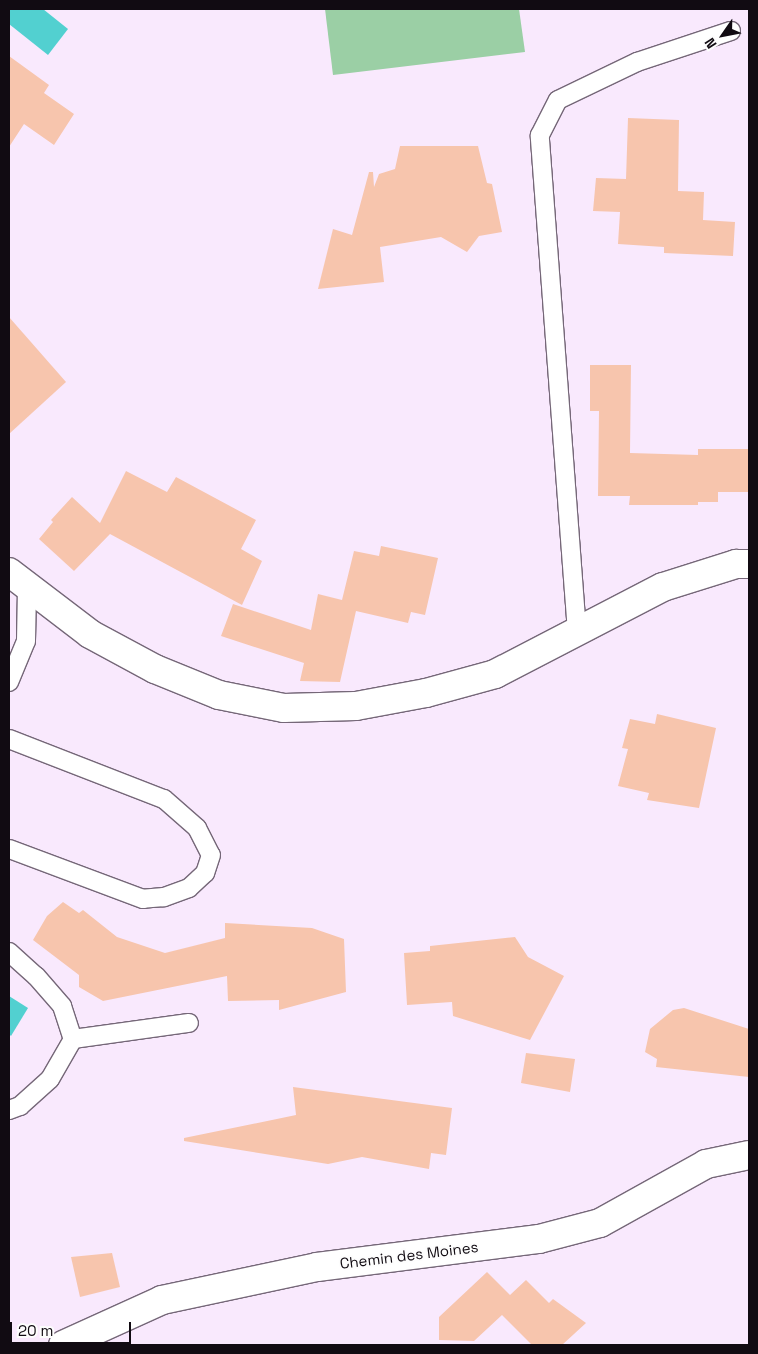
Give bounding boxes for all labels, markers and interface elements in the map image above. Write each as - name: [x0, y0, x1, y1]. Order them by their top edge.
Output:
- north arrow: [698, 10, 748, 60]
- text: N: [700, 34, 721, 52]
- street label: Chemin des Moines: [339, 1238, 479, 1272]
- scale bar: [12, 1312, 134, 1344]
- text: 20 m: [18, 1321, 53, 1340]

